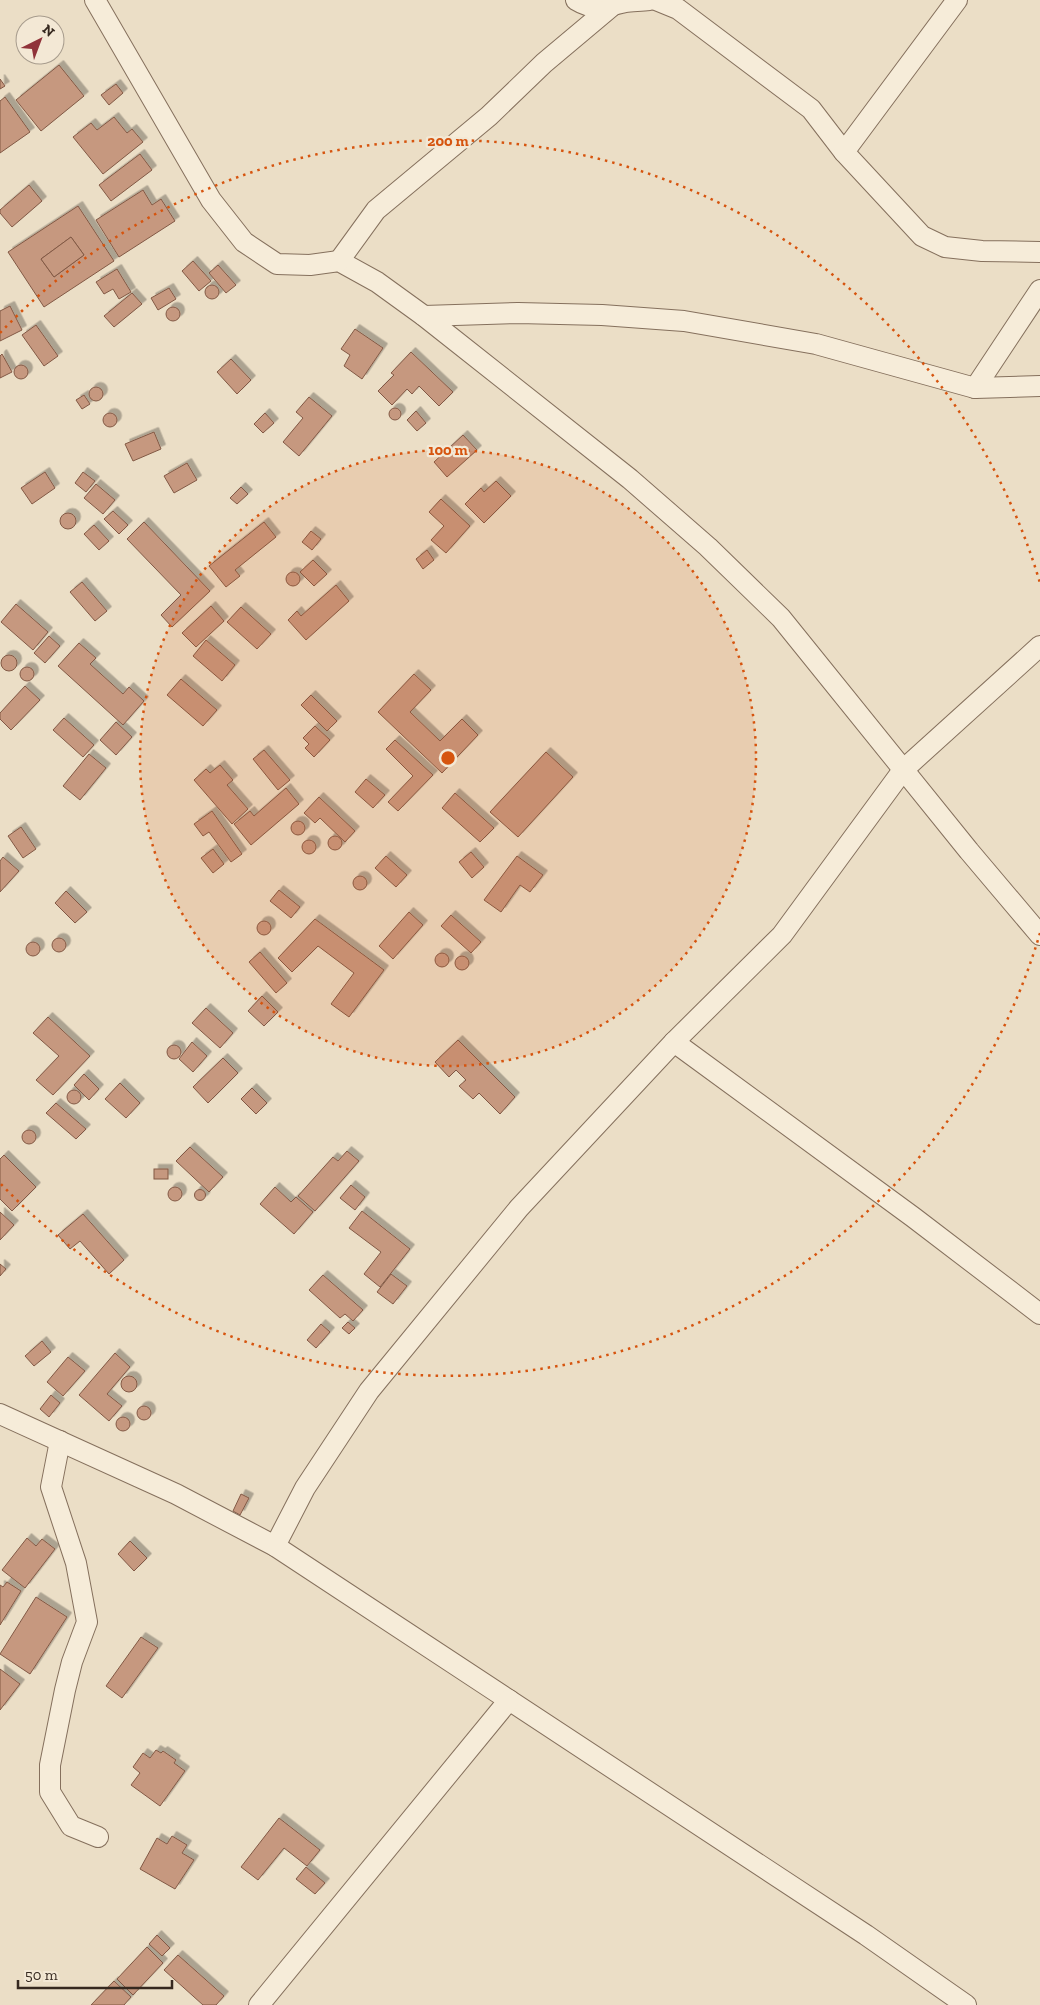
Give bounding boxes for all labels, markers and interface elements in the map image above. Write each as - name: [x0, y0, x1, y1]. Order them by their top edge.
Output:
- north arrow: [15, 15, 65, 65]
- text: N: [39, 21, 58, 41]
- text: 200 m: [427, 132, 469, 150]
- text: 100 m: [428, 441, 468, 459]
- centre of rings: [439, 749, 457, 767]
- scale bar: [18, 1958, 171, 1990]
- text: 50 m: [25, 1966, 58, 1984]

